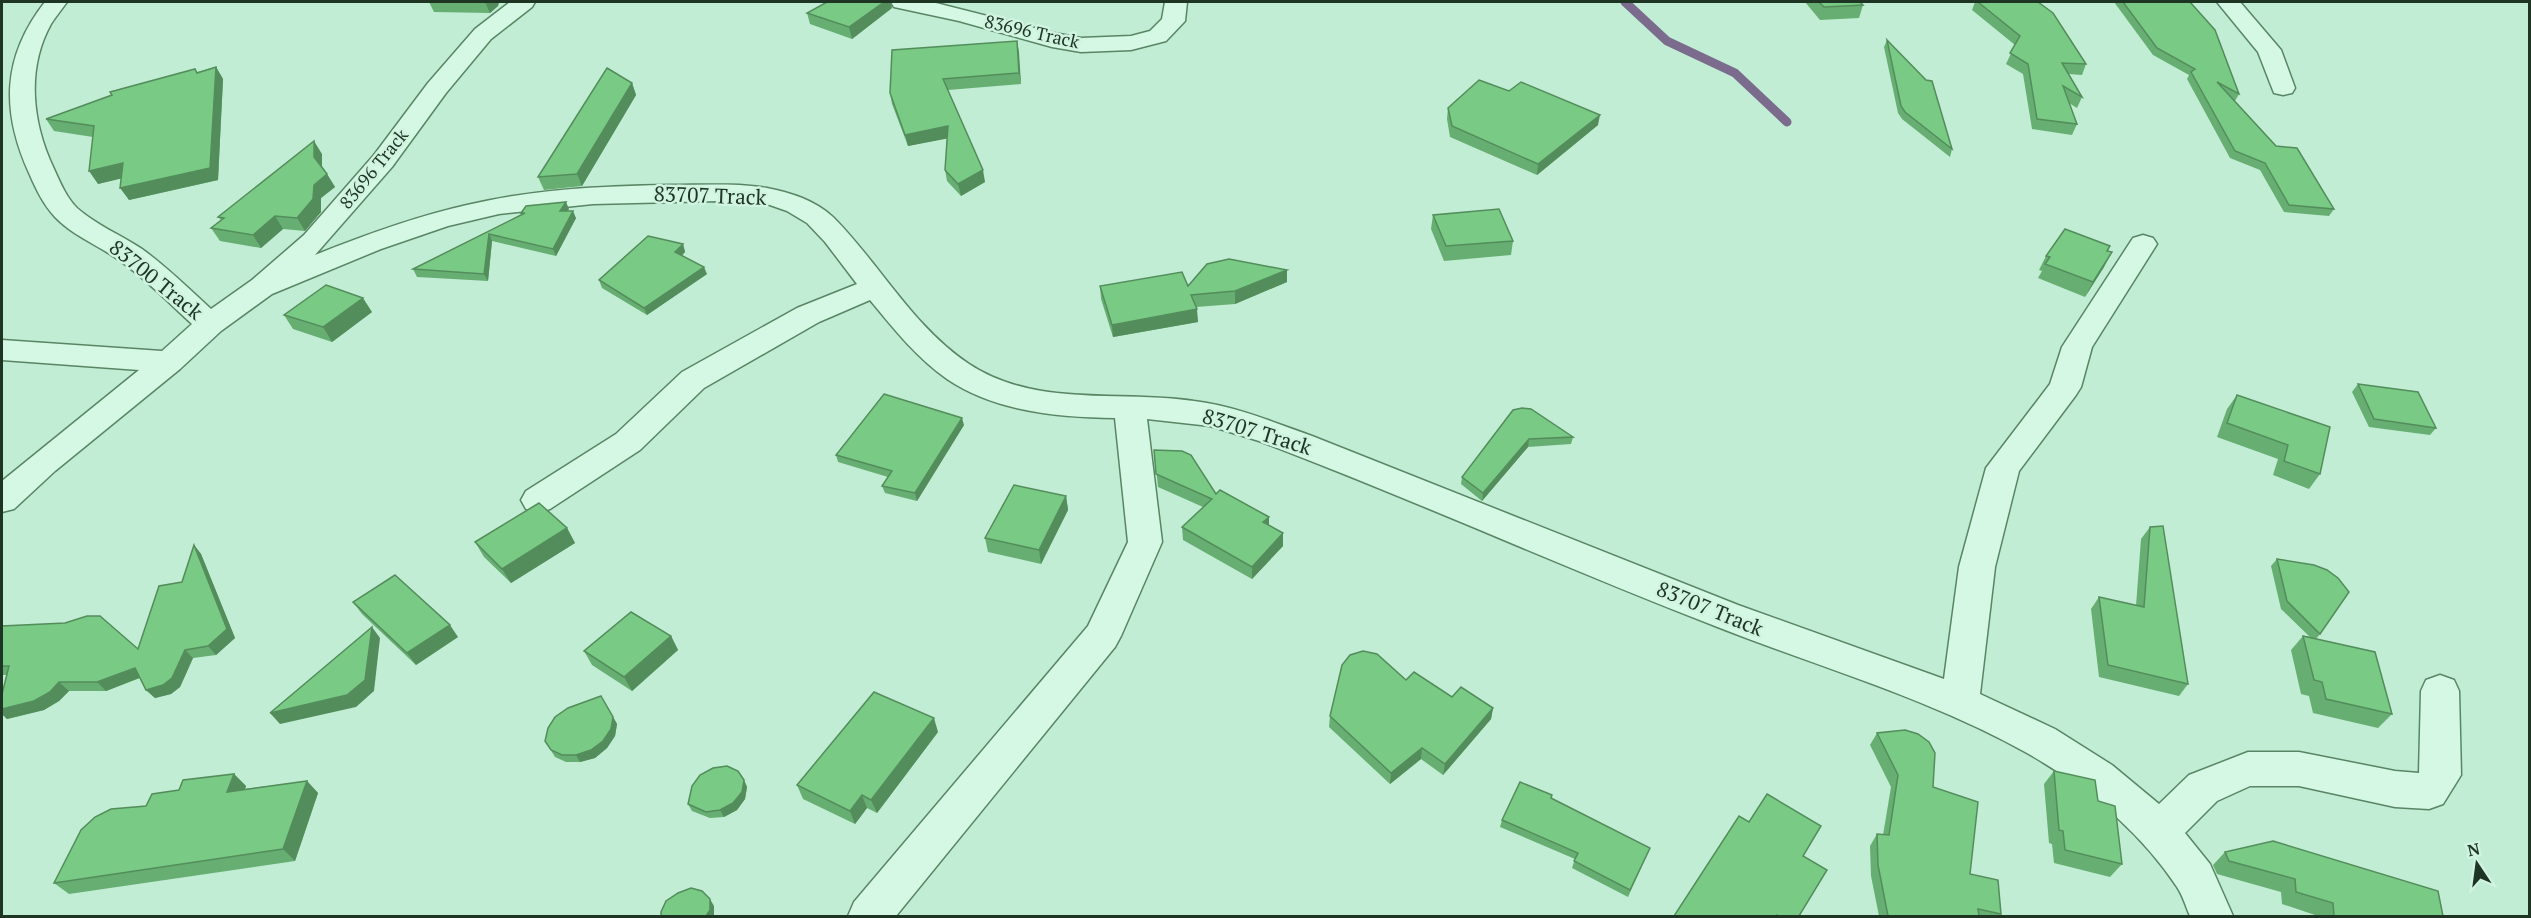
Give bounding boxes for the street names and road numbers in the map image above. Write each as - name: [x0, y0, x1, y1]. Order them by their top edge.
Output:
- street label: 83696 Track: [982, 8, 1083, 54]
- street label: 83696 Track: [333, 123, 413, 213]
- street label: 83707 Track: [653, 179, 767, 211]
- street label: 83700 Track: [104, 233, 209, 326]
- street label: 83707 Track: [1199, 401, 1315, 461]
- street label: 83707 Track: [1653, 574, 1768, 642]

